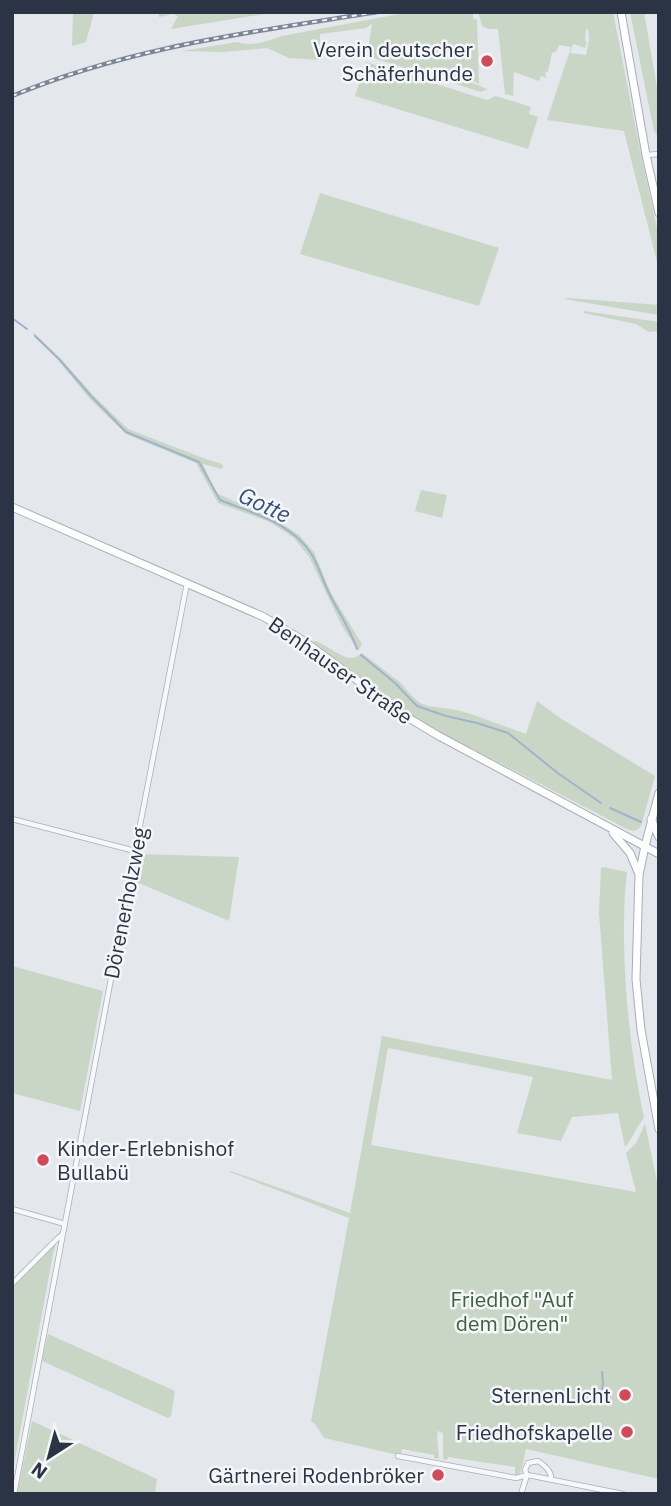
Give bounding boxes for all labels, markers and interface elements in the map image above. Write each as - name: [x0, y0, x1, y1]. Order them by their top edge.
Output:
- place label: Verein deutscher Schäferhunde: [313, 35, 473, 87]
- marker: Verein deutscher Schäferhunde: [479, 53, 495, 69]
- water label: Gotte: [234, 479, 296, 529]
- street label: Benhauser Straße: [263, 610, 419, 730]
- street label: Dörenerholzweg: [97, 825, 153, 981]
- place label: Kinder-Erlebnishof Bullabü: [57, 1134, 234, 1186]
- marker: Kinder-Erlebnishof Bullabü: [35, 1152, 51, 1168]
- park label: Friedhof "Auf dem Dören": [450, 1285, 574, 1337]
- place label: SternenLicht: [491, 1381, 611, 1409]
- marker: SternenLicht: [617, 1387, 633, 1403]
- place label: Friedhofskapelle: [456, 1418, 613, 1446]
- north arrow: [14, 1422, 84, 1492]
- marker: Friedhofskapelle: [619, 1424, 635, 1440]
- text: N: [26, 1457, 52, 1485]
- place label: Gärtnerei Rodenbröker: [208, 1461, 424, 1489]
- marker: Gärtnerei Rodenbröker: [430, 1467, 446, 1483]

